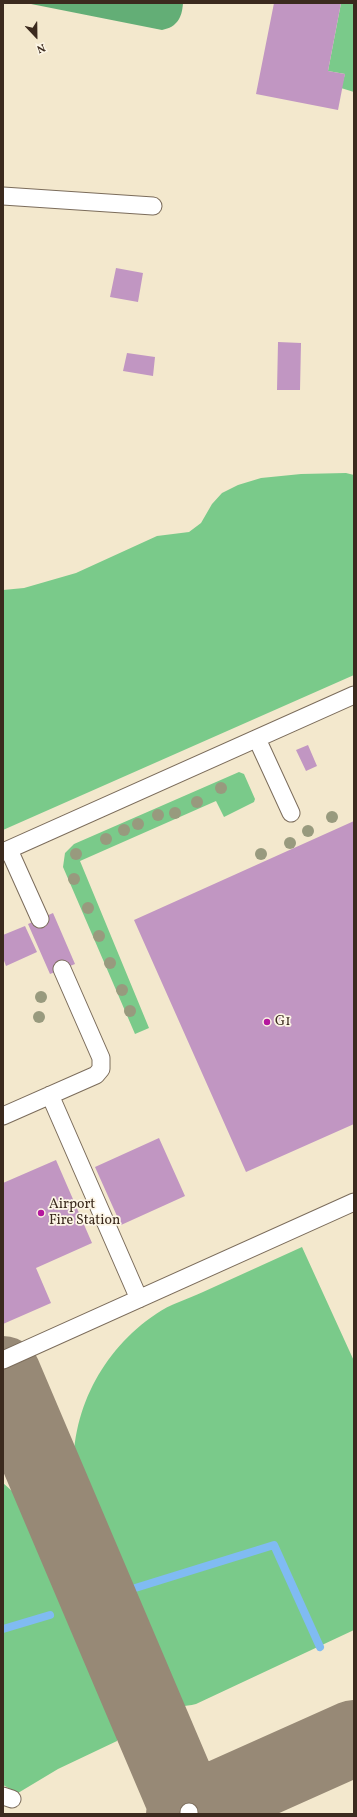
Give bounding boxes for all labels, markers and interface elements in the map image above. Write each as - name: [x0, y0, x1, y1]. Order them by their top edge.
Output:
- north arrow: [16, 16, 56, 56]
- text: N: [34, 39, 47, 56]
- place label: G1: [275, 1014, 291, 1030]
- marker: G1: [262, 1017, 272, 1027]
- place label: Airport Fire Station: [49, 1197, 120, 1230]
- marker: Airport Fire Station: [36, 1208, 46, 1218]

